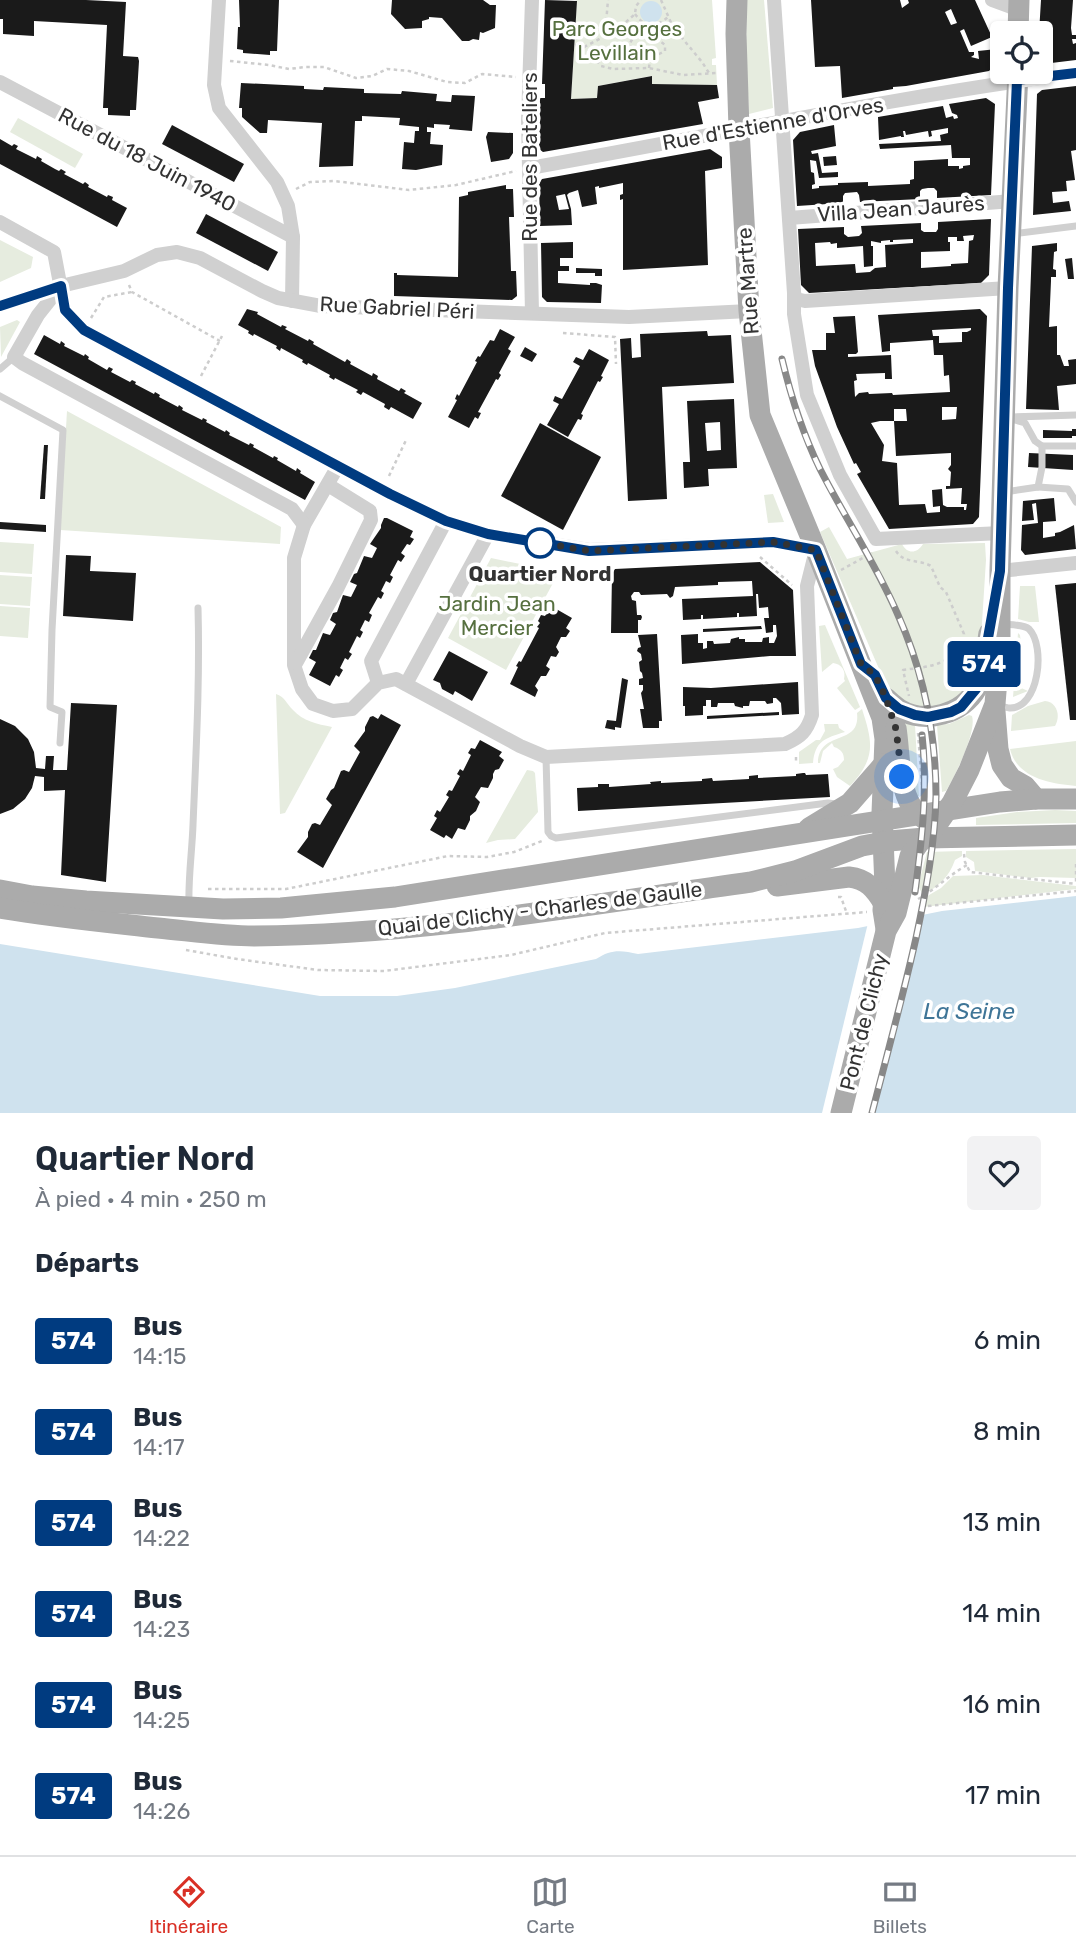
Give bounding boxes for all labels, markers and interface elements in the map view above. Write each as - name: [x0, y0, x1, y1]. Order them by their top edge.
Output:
- park label: Parc Georges Levillain: [552, 16, 682, 65]
- map controls: [990, 21, 1053, 84]
- button: locate: [990, 21, 1053, 84]
- street label: Rue des Bateliers: [517, 72, 542, 242]
- street label: Rue d'Estienne d'Orves: [660, 92, 885, 155]
- street label: Rue du 18 Juin 1940: [54, 102, 240, 217]
- street label: Villa Jean Jaurès: [816, 190, 986, 227]
- street label: Rue Martre: [731, 227, 764, 335]
- street label: Rue Gabriel Péri: [319, 291, 475, 324]
- marker: Quartier Nord: [525, 528, 555, 558]
- place label: Quartier Nord: [469, 561, 611, 586]
- park label: Jardin Jean Mercier: [438, 591, 556, 640]
- line badge: 574: [944, 641, 1024, 687]
- text: 574: [962, 650, 1006, 678]
- your location: [884, 759, 919, 794]
- street label: Quai de Clichy - Charles de Gaulle: [376, 876, 704, 941]
- street label: Pont de Clichy: [834, 950, 893, 1093]
- water label: La Seine: [923, 997, 1015, 1025]
- button: heart: [967, 1136, 1041, 1210]
- text: Quartier Nord: [35, 1139, 255, 1178]
- text: À pied · 4 min · 250 m: [35, 1185, 267, 1213]
- text: Départs: [35, 1248, 139, 1279]
- text: Bus: [133, 1311, 182, 1342]
- text: 6 min: [974, 1325, 1041, 1356]
- text: 574: [51, 1327, 96, 1355]
- text: 14:15: [133, 1342, 187, 1370]
- text: Bus: [133, 1402, 182, 1433]
- text: 8 min: [973, 1416, 1041, 1447]
- text: 574: [51, 1418, 96, 1446]
- text: 14:17: [133, 1433, 185, 1461]
- text: Bus: [133, 1493, 182, 1524]
- text: 13 min: [963, 1507, 1041, 1538]
- text: 574: [51, 1509, 96, 1537]
- text: 14:22: [133, 1524, 190, 1552]
- text: Bus: [133, 1584, 182, 1615]
- text: 14 min: [962, 1598, 1041, 1629]
- text: 574: [51, 1600, 96, 1628]
- text: 14:23: [133, 1615, 190, 1643]
- text: Bus: [133, 1675, 182, 1706]
- text: 16 min: [963, 1689, 1041, 1720]
- text: 574: [51, 1691, 96, 1719]
- text: 14:25: [133, 1706, 190, 1734]
- text: Bus: [133, 1766, 182, 1797]
- text: 17 min: [965, 1780, 1041, 1811]
- text: 574: [51, 1782, 96, 1810]
- text: 14:26: [133, 1797, 190, 1825]
- tab: Itinéraire: [149, 1873, 228, 1938]
- tab: Carte: [526, 1873, 575, 1938]
- tab: Billets: [873, 1873, 927, 1938]

